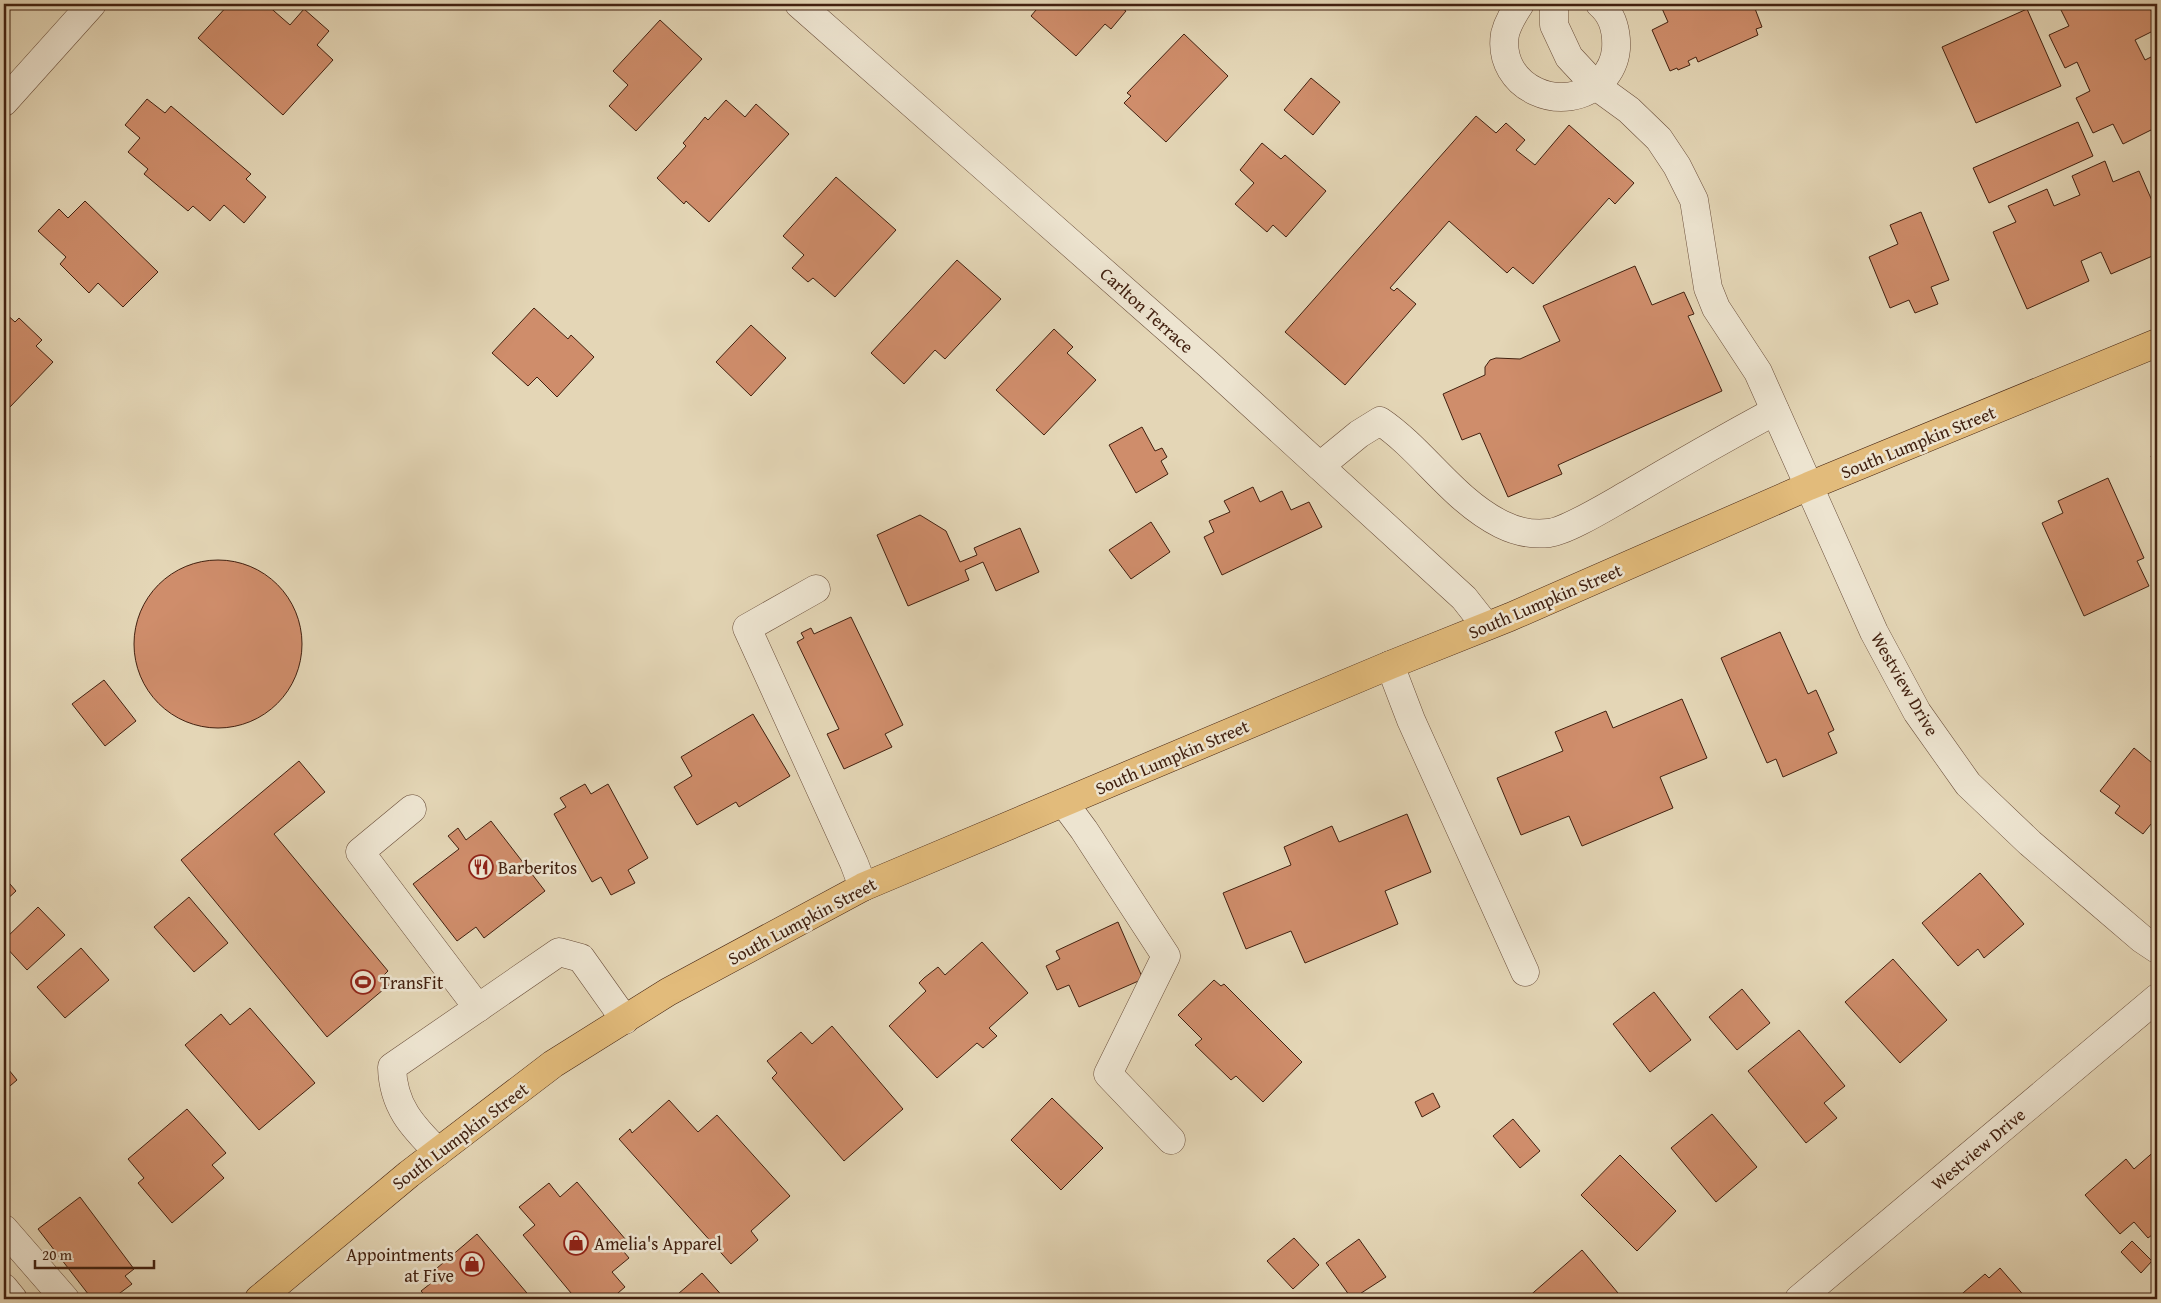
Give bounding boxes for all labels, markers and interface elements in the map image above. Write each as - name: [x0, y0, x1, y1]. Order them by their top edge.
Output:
- street label: Carlton Terrace: [1094, 261, 1200, 359]
- street label: South Lumpkin Street: [1837, 398, 2000, 485]
- street label: South Lumpkin Street: [1464, 556, 1627, 646]
- street label: Westview Drive: [1864, 627, 1946, 741]
- street label: South Lumpkin Street: [1091, 712, 1254, 802]
- restaurant icon: Barberitos: [468, 854, 494, 880]
- place label: Barberitos: [498, 854, 577, 881]
- street label: South Lumpkin Street: [723, 870, 882, 972]
- sports icon: TransFit: [350, 969, 376, 995]
- place label: TransFit: [380, 969, 444, 996]
- street label: South Lumpkin Street: [386, 1075, 534, 1196]
- street label: Westview Drive: [1925, 1101, 2031, 1197]
- shop icon: Amelia's Apparel: [563, 1230, 589, 1256]
- place label: Amelia's Apparel: [594, 1230, 722, 1257]
- scale bar: [35, 1238, 154, 1270]
- place label: Appointments at Five: [346, 1241, 454, 1289]
- text: 20 m: [42, 1244, 73, 1265]
- shop icon: Appointments at Five: [459, 1251, 485, 1277]

